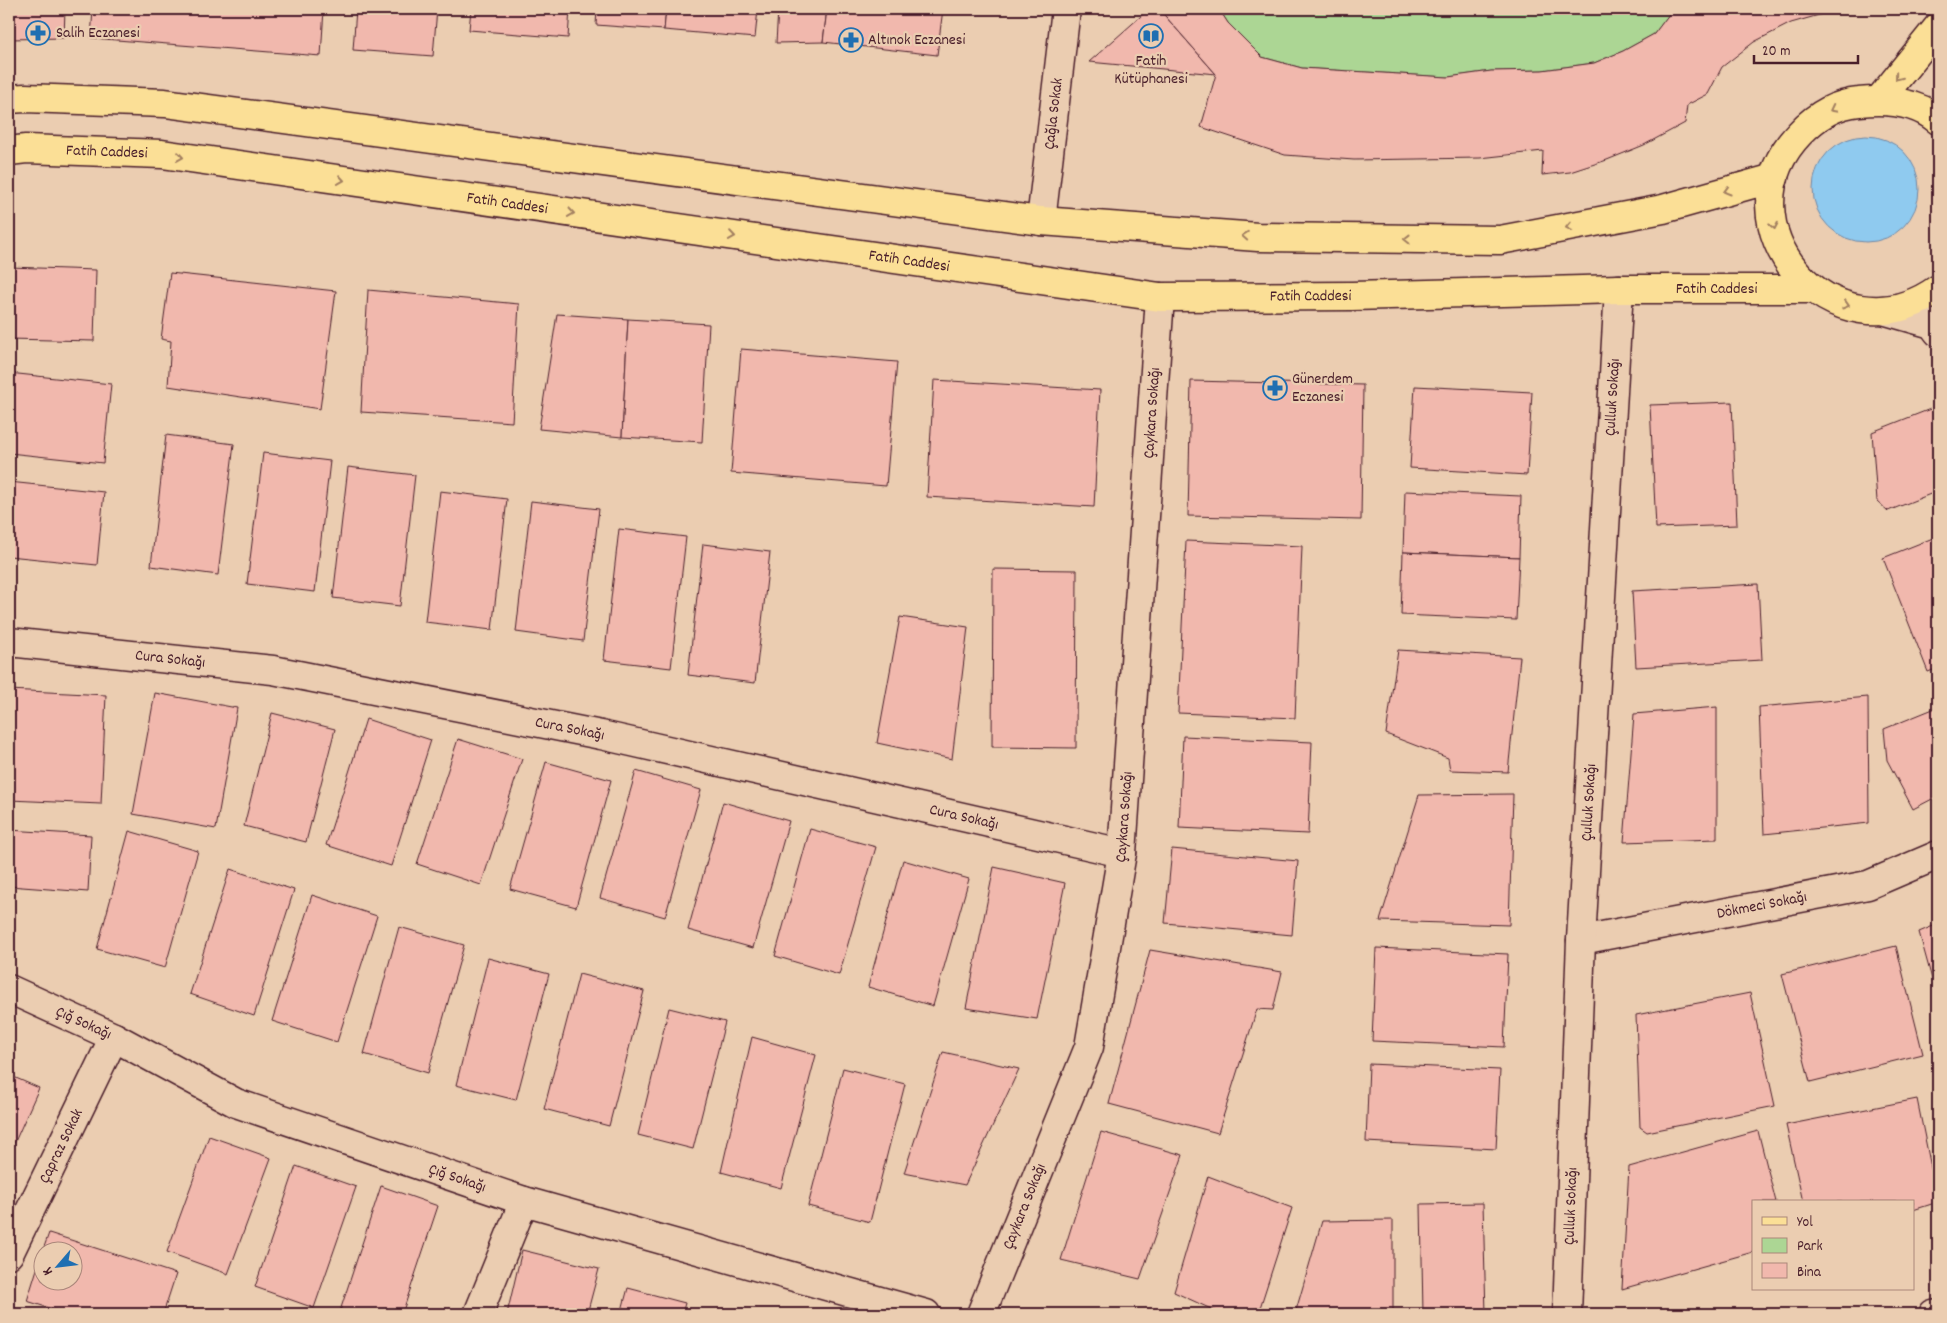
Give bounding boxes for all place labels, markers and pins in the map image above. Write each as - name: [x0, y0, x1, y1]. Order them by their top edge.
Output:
- pharmacy icon: Salih Eczanesi: [25, 20, 51, 46]
- place label: Salih Eczanesi: [56, 22, 140, 45]
- library icon: Fatih Kütüphanesi: [1138, 23, 1164, 49]
- pharmacy icon: Altınok Eczanesi: [838, 27, 864, 53]
- place label: Altınok Eczanesi: [868, 29, 966, 52]
- place label: Fatih Kütüphanesi: [1114, 50, 1188, 91]
- place label: Günerdem Eczanesi: [1292, 368, 1353, 409]
- pharmacy icon: Günerdem Eczanesi: [1262, 375, 1288, 401]

